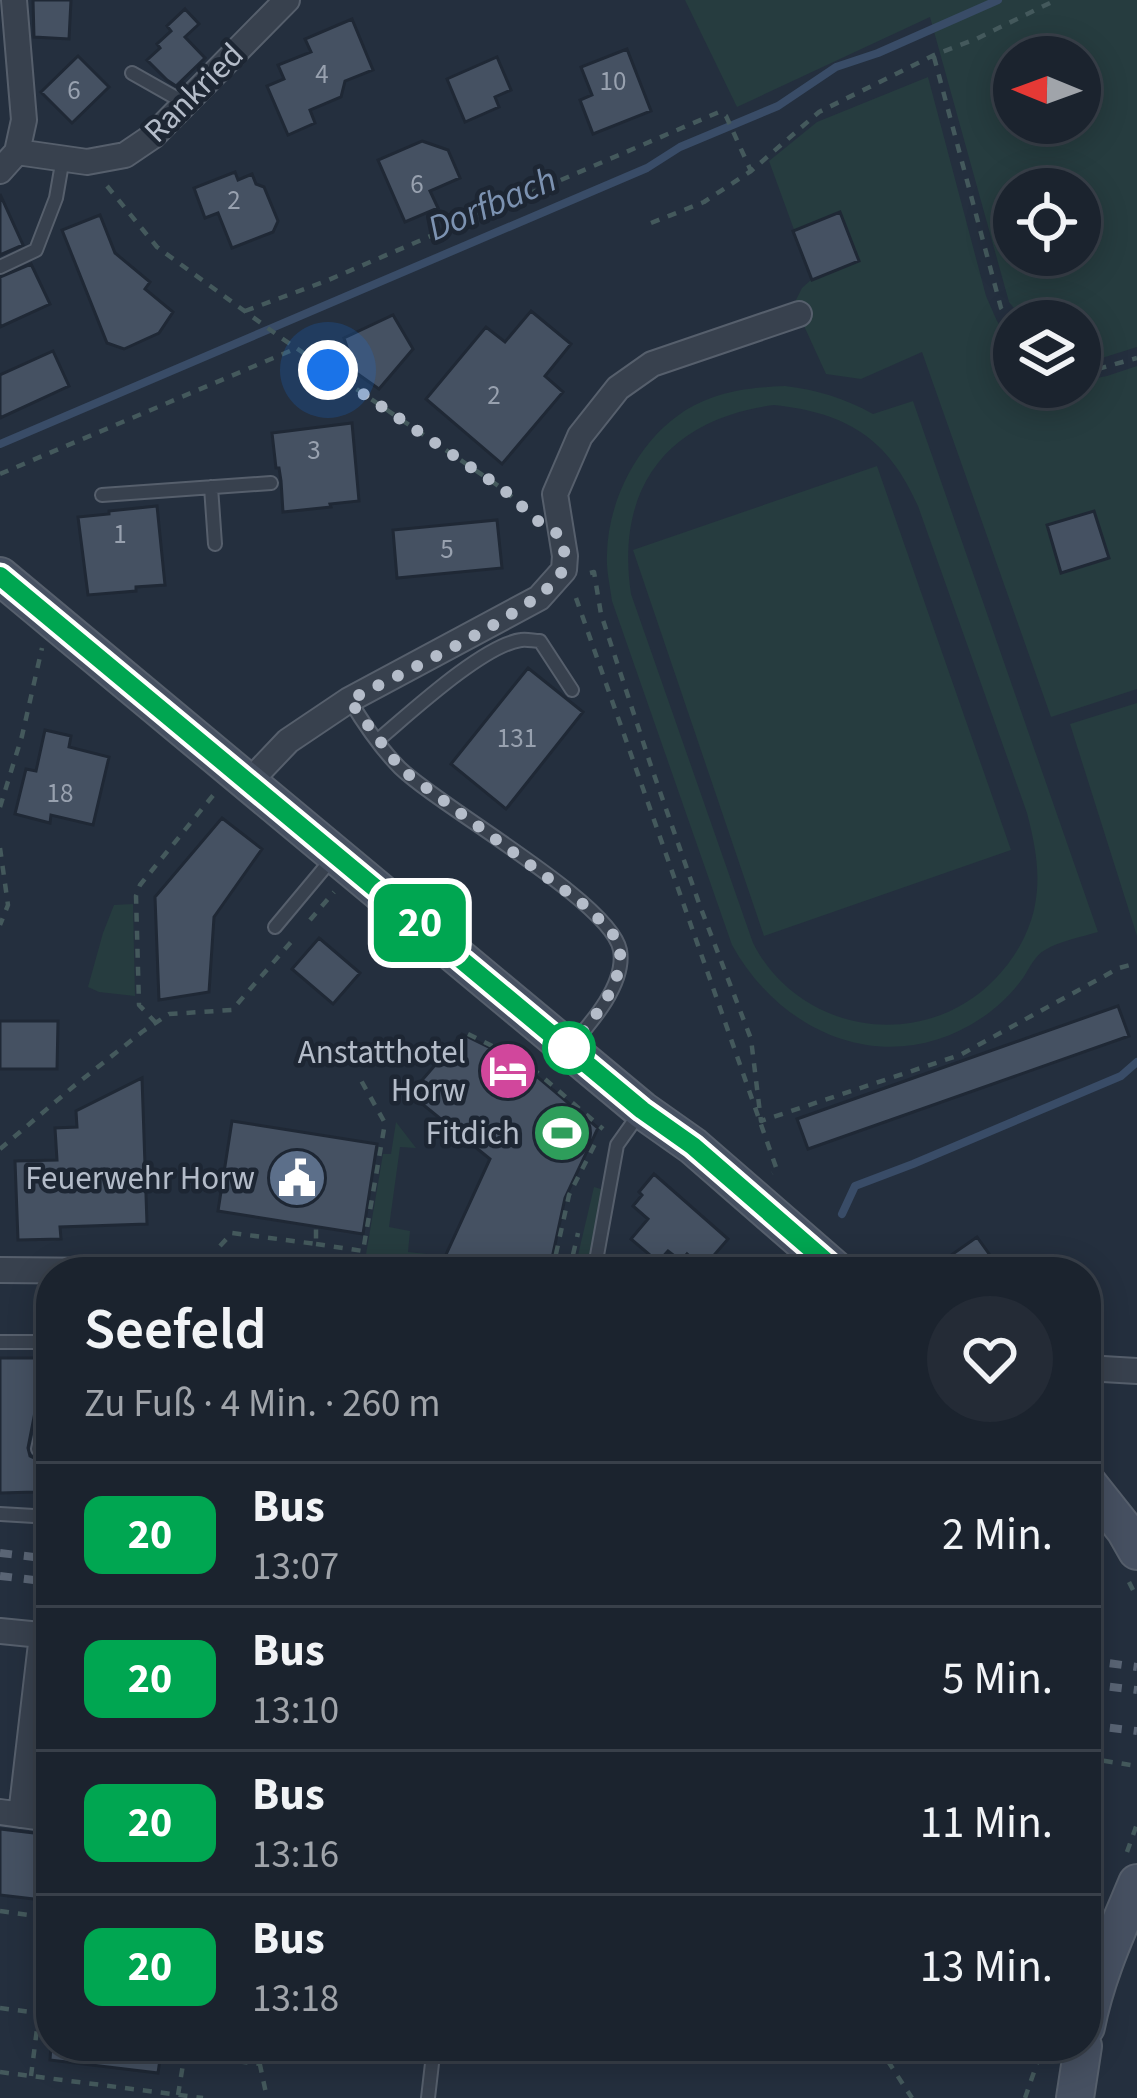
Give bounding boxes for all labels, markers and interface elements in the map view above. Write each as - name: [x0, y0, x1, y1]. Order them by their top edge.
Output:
- street label: Rankried: [134, 33, 254, 153]
- north arrow: [993, 36, 1101, 144]
- map controls: [993, 36, 1101, 408]
- house number: 4: [315, 55, 329, 94]
- house number: 10: [600, 62, 626, 101]
- house number: 6: [67, 71, 81, 110]
- water label: Dorfbach: [420, 154, 564, 254]
- house number: 6: [410, 165, 424, 204]
- button: locate: [993, 168, 1101, 276]
- house number: 2: [227, 181, 241, 220]
- button: layers: [993, 300, 1101, 408]
- your location: [298, 340, 358, 400]
- house number: 2: [487, 376, 501, 415]
- house number: 3: [307, 431, 321, 470]
- house number: 1: [113, 515, 127, 554]
- house number: 5: [440, 530, 454, 569]
- house number: 131: [497, 719, 537, 758]
- house number: 18: [47, 774, 73, 813]
- line badge: 20: [366, 884, 474, 962]
- text: 20: [398, 893, 442, 953]
- unlabelled marker: [544, 1023, 594, 1073]
- place label: Anstatthotel Horw: [298, 1029, 466, 1114]
- hotel icon: Anstatthotel Horw: [477, 1040, 539, 1102]
- sports icon: Fitdich: [531, 1102, 593, 1164]
- place label: Fitdich: [425, 1110, 520, 1157]
- public building icon: Feuerwehr Horw: [266, 1147, 328, 1209]
- place label: Feuerwehr Horw: [25, 1155, 255, 1202]
- text: Seefeld: [84, 1290, 267, 1371]
- button: heart: [927, 1296, 1053, 1422]
- text: Zu Fuß · 4 Min. · 260 m: [84, 1376, 441, 1432]
- text: Bus: [252, 1475, 325, 1539]
- text: 2 Min.: [942, 1503, 1053, 1567]
- text: 20: [128, 1505, 172, 1565]
- text: 13:07: [252, 1539, 339, 1595]
- text: Bus: [252, 1619, 325, 1683]
- text: 5 Min.: [942, 1647, 1053, 1711]
- text: 20: [128, 1649, 172, 1709]
- text: 13:10: [252, 1683, 339, 1739]
- text: Bus: [252, 1763, 325, 1827]
- text: 11 Min.: [920, 1791, 1053, 1855]
- text: 20: [128, 1793, 172, 1853]
- text: 13:16: [252, 1827, 339, 1883]
- text: Bus: [252, 1907, 325, 1971]
- text: 13 Min.: [920, 1935, 1053, 1999]
- text: 20: [128, 1937, 172, 1997]
- text: 13:18: [252, 1971, 339, 2027]

